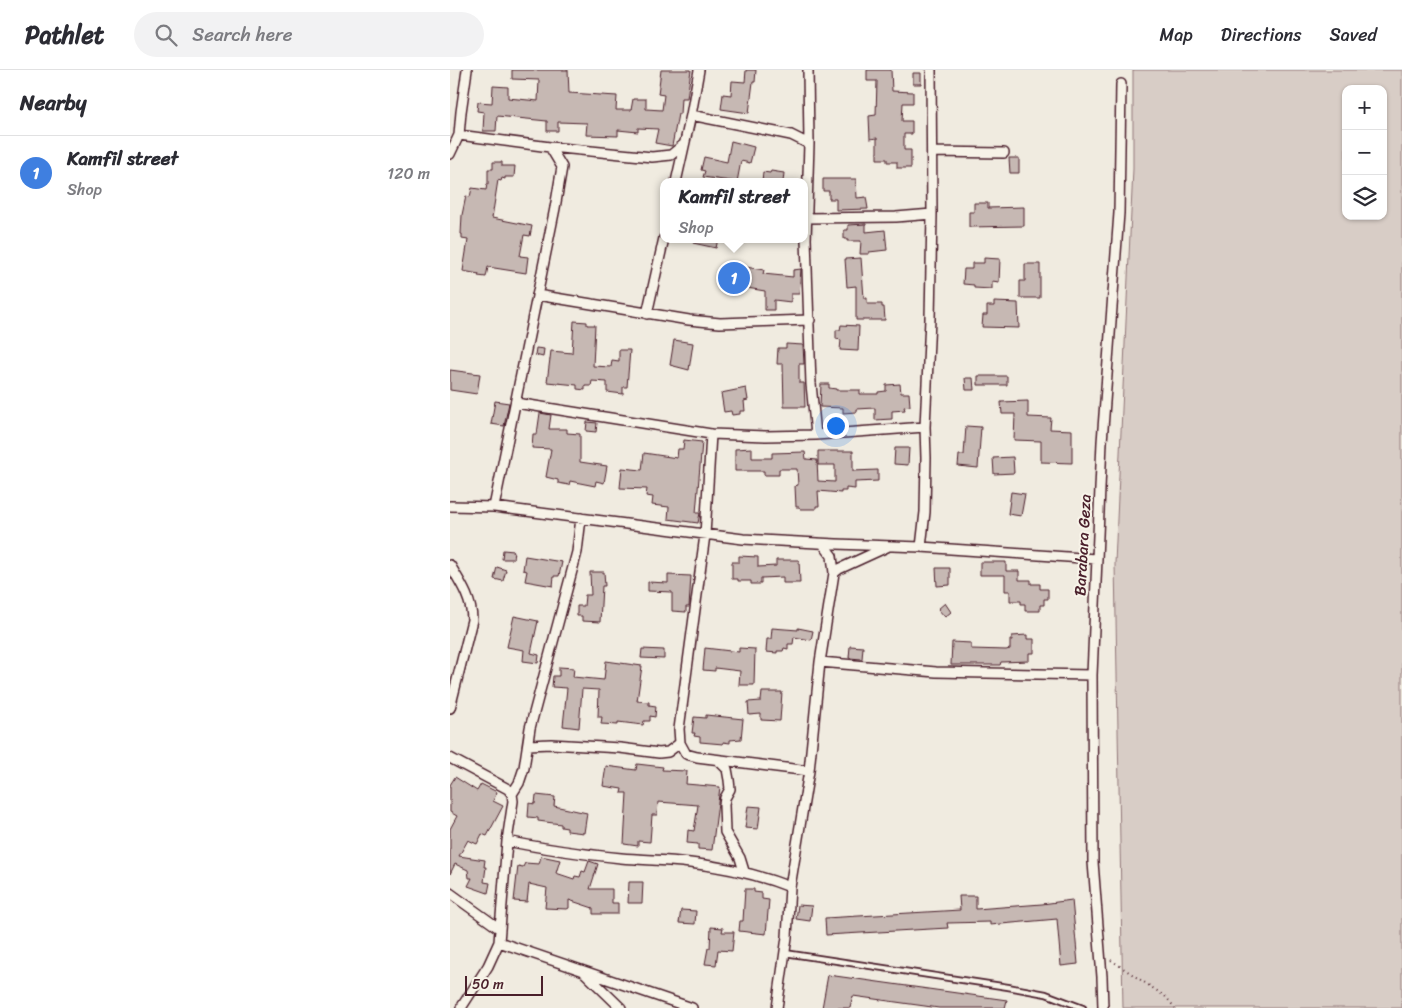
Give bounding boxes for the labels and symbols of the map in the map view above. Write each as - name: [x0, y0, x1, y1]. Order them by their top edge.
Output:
- pin: 1: [718, 259, 750, 297]
- your location: [823, 413, 849, 439]
- street label: Barabara Geza: [1065, 493, 1100, 597]
- scale bar: [465, 973, 542, 996]

